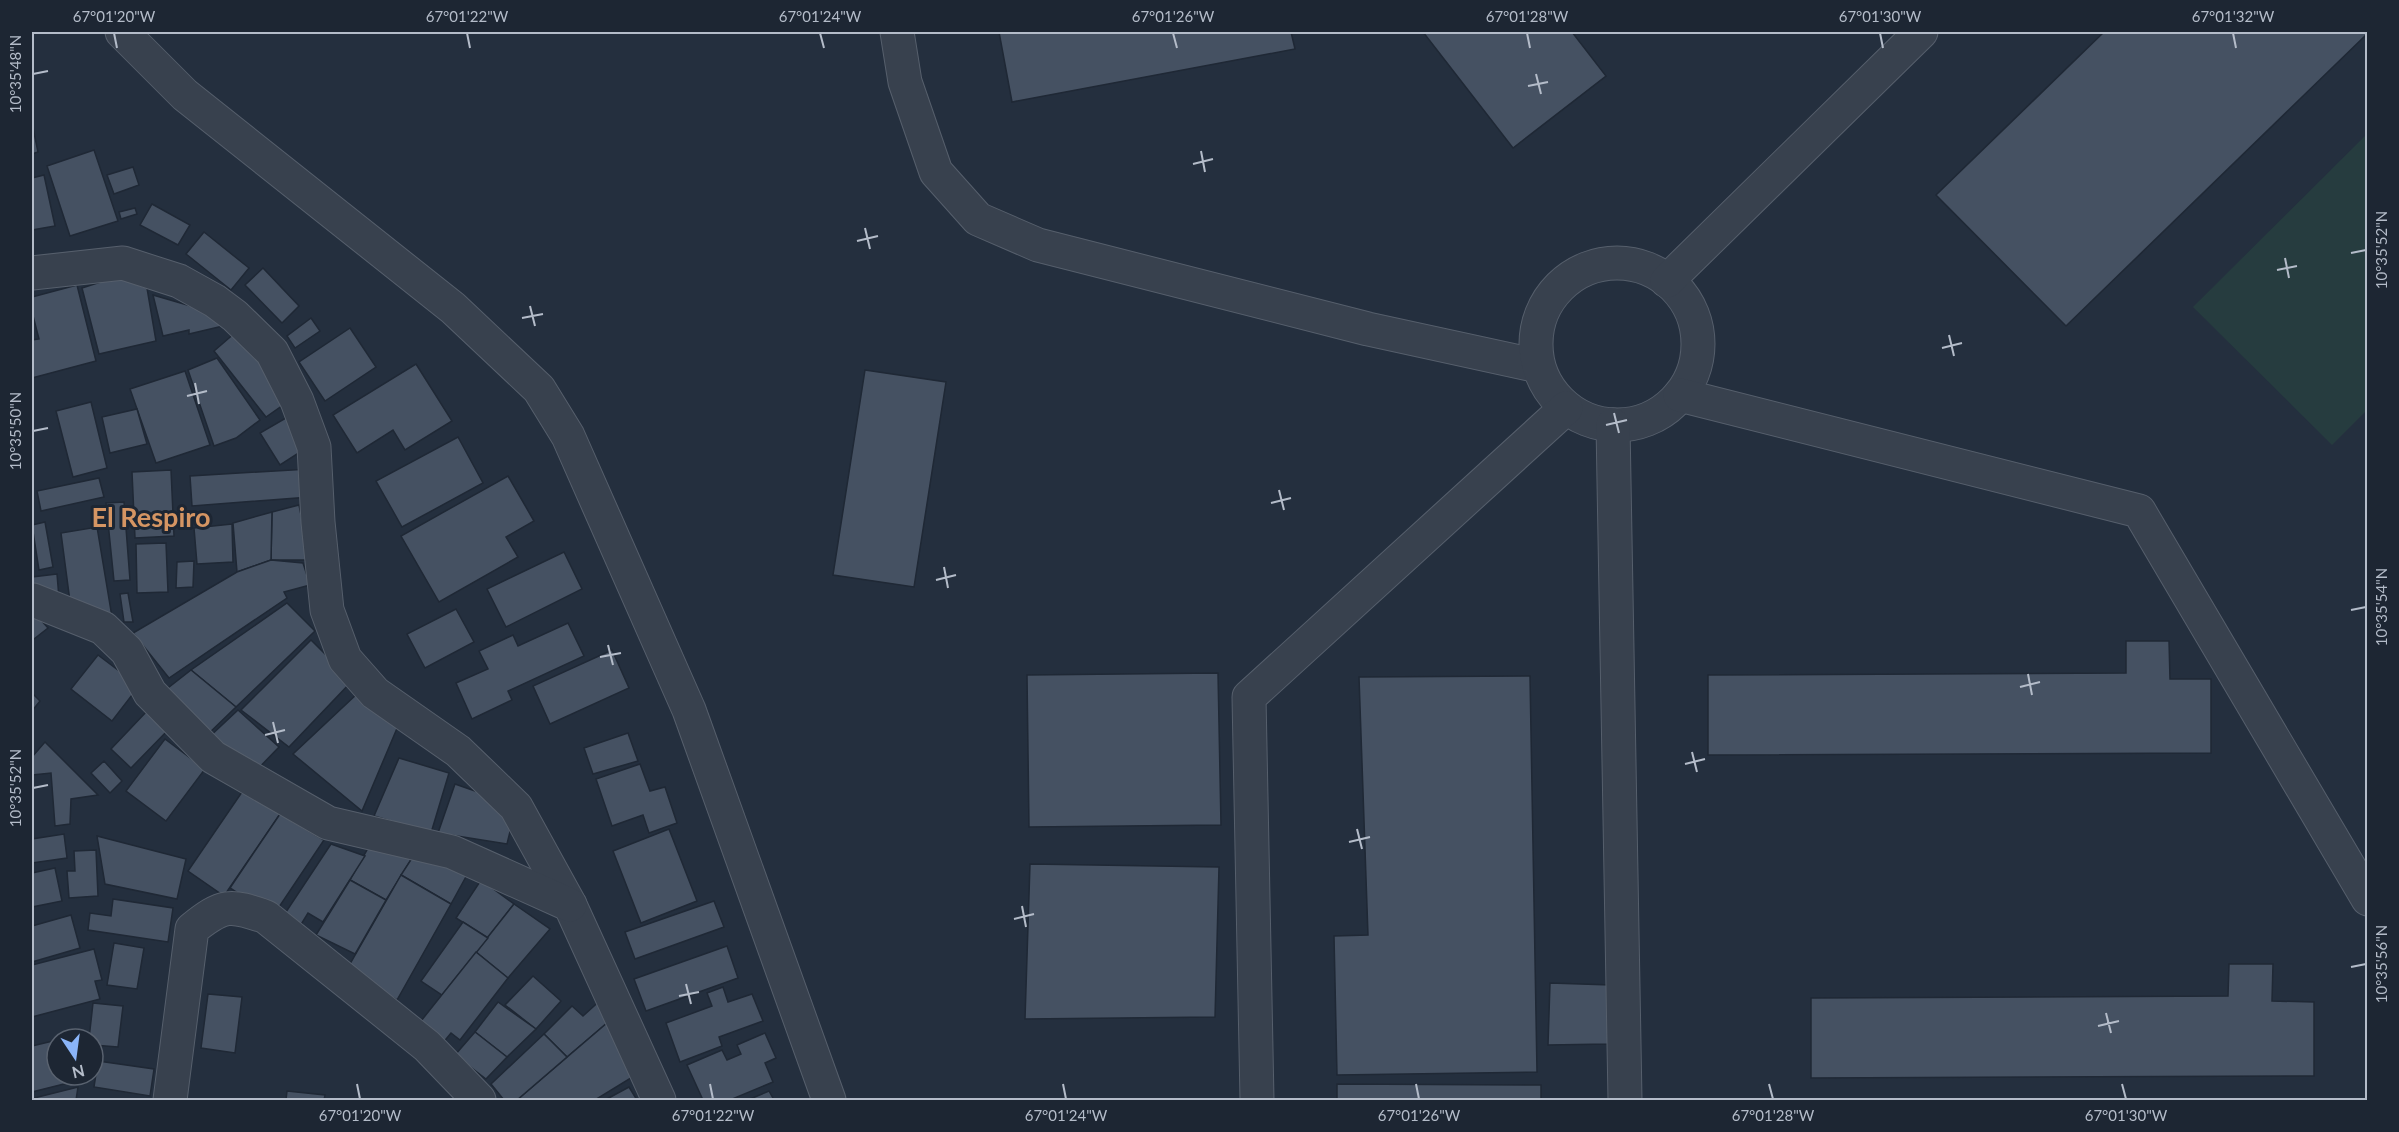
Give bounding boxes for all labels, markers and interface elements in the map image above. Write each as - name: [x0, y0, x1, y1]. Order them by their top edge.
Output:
- text: 67°01'20"W: [73, 7, 156, 25]
- text: 67°01'22"W: [426, 7, 509, 25]
- text: 67°01'24"W: [779, 7, 862, 25]
- text: 67°01'26"W: [1132, 7, 1215, 25]
- text: 67°01'28"W: [1486, 7, 1569, 25]
- text: 67°01'30"W: [1839, 7, 1922, 25]
- text: 67°01'32"W: [2192, 7, 2275, 25]
- text: 10°35'48"N: [6, 35, 24, 113]
- text: 10°35'52"N: [2372, 211, 2390, 289]
- text: 10°35'50"N: [6, 392, 24, 470]
- district label: El Respiro: [92, 500, 210, 533]
- text: 10°35'54"N: [2372, 568, 2390, 646]
- text: 10°35'52"N: [6, 749, 24, 827]
- text: 10°35'56"N: [2372, 925, 2390, 1003]
- north arrow: [45, 1027, 105, 1087]
- text: N: [70, 1061, 87, 1083]
- text: 67°01'20"W: [319, 1106, 402, 1124]
- text: 67°01'22"W: [672, 1106, 755, 1124]
- text: 67°01'24"W: [1025, 1106, 1108, 1124]
- text: 67°01'26"W: [1378, 1106, 1461, 1124]
- text: 67°01'28"W: [1732, 1106, 1815, 1124]
- text: 67°01'30"W: [2085, 1106, 2168, 1124]

